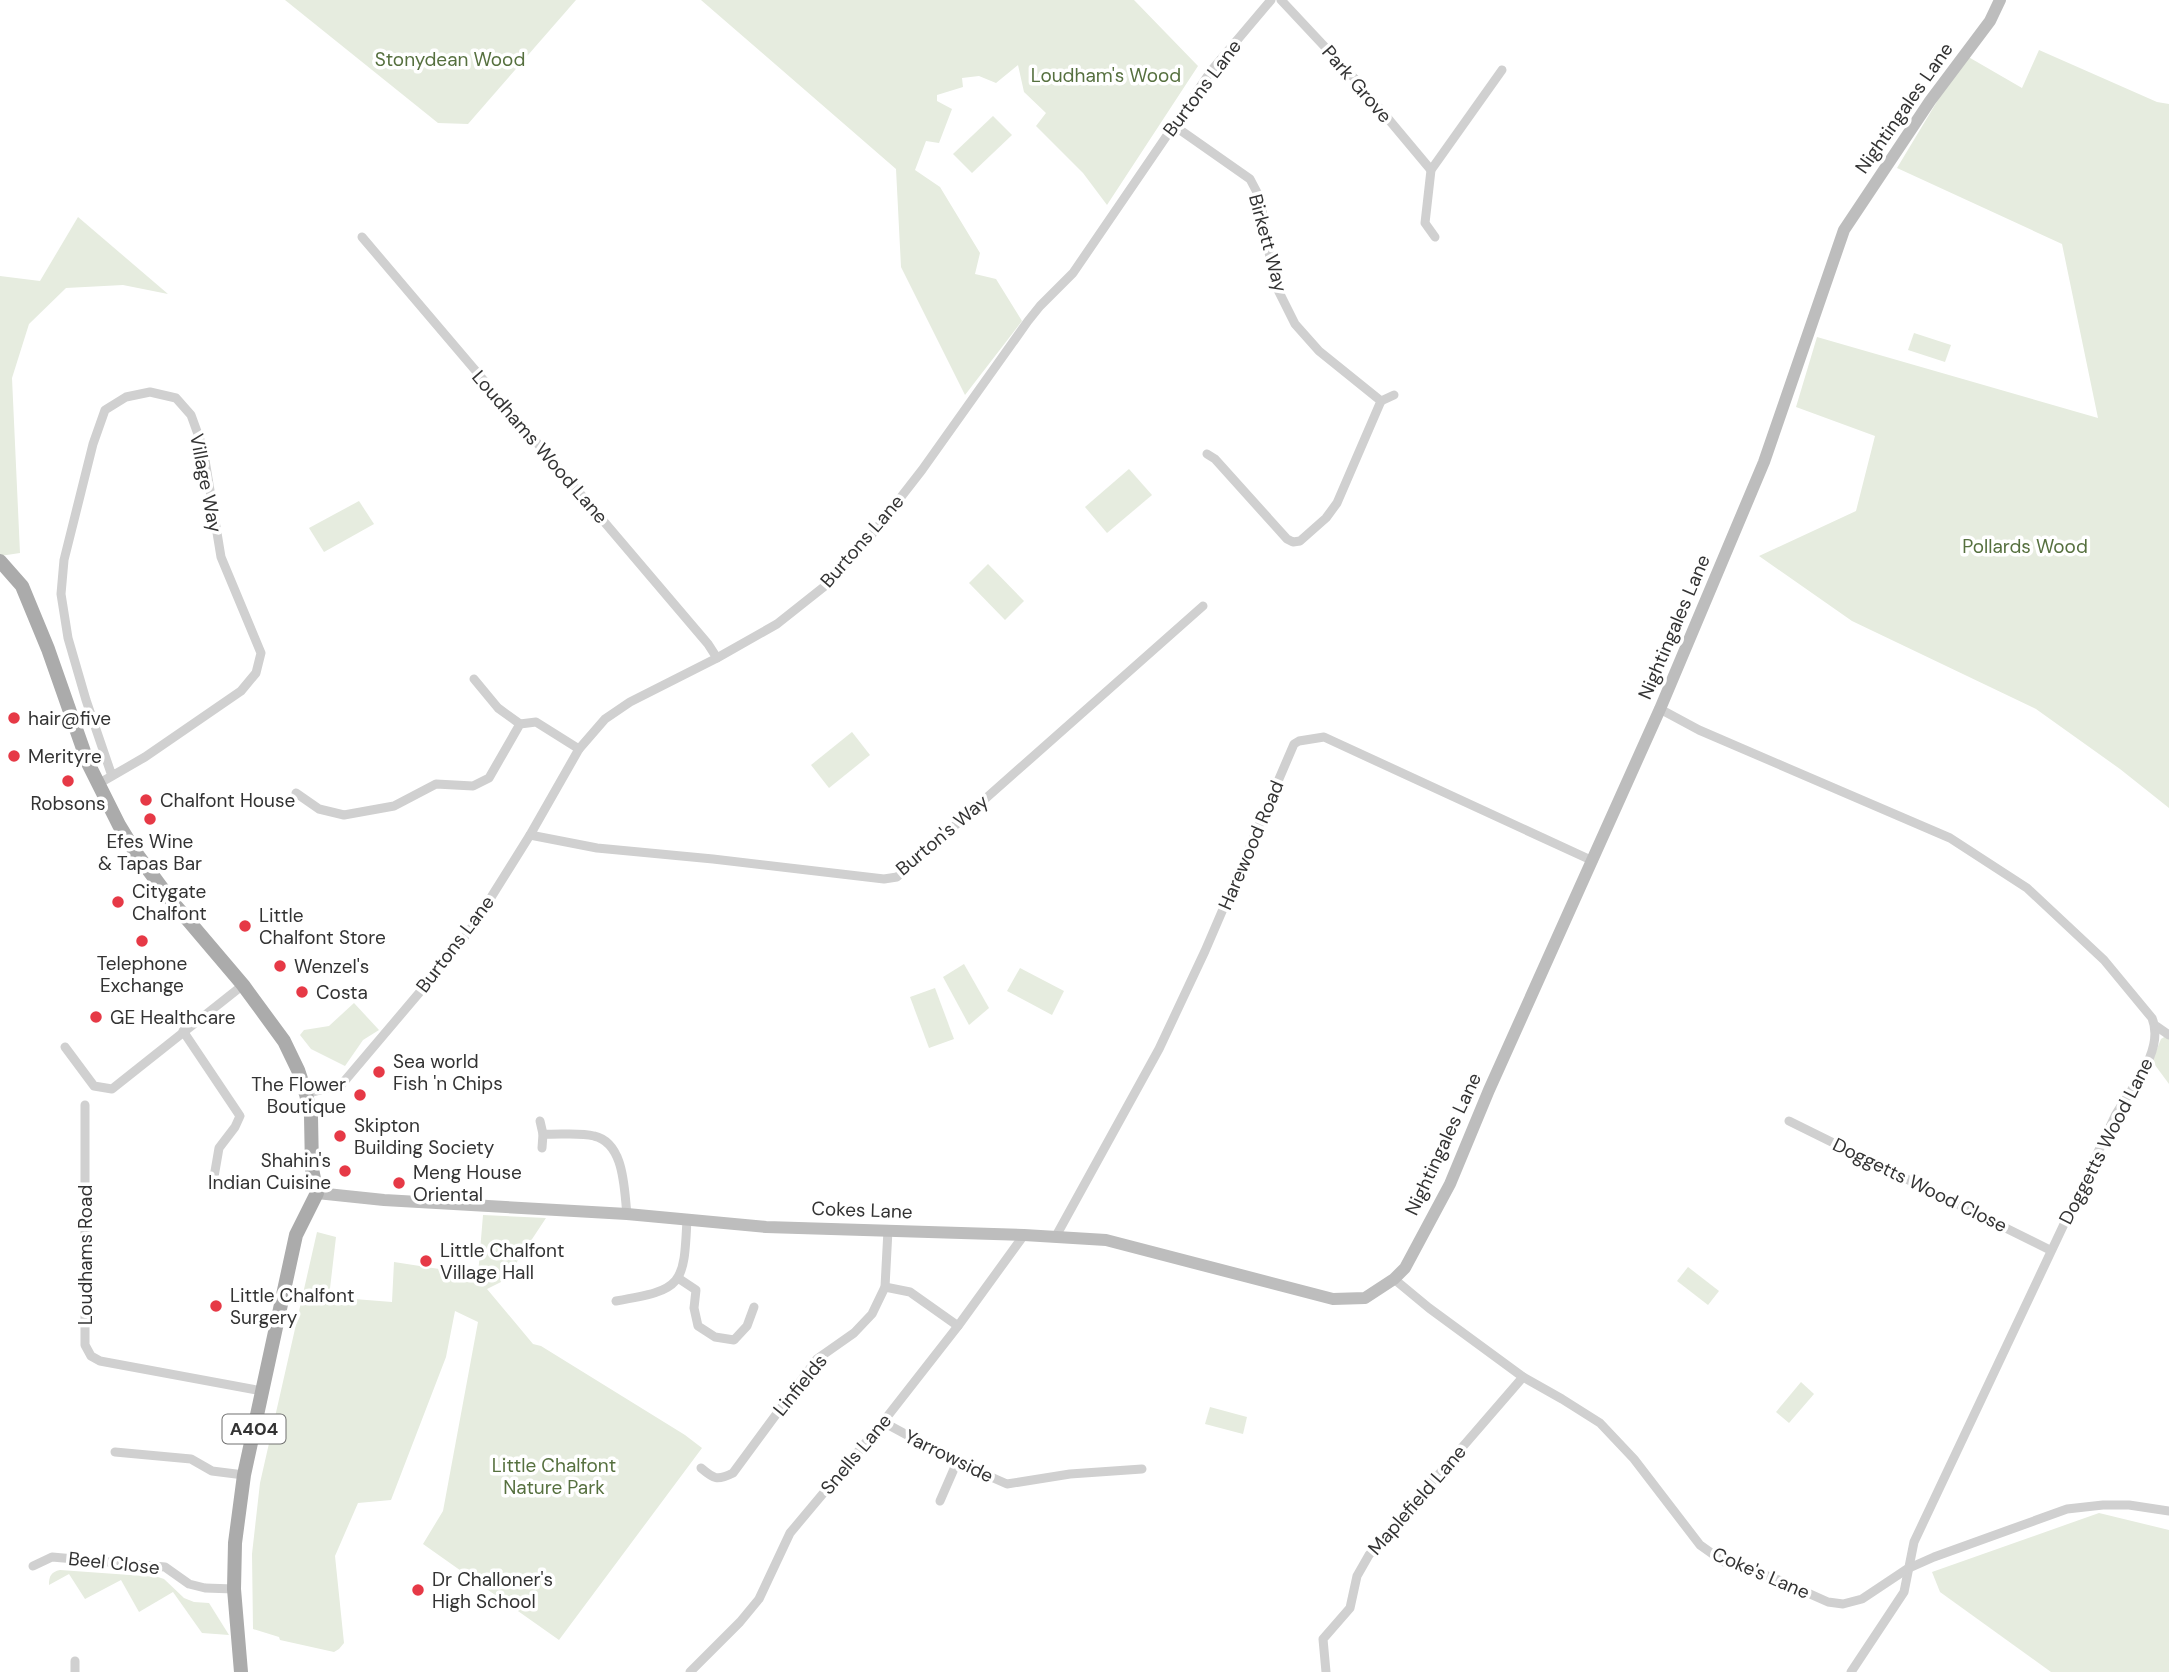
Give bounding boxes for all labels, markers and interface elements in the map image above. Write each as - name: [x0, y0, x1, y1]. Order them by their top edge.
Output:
- street label: Burtons Lane: [1157, 34, 1247, 142]
- street label: Nightingales Lane: [1849, 37, 1959, 179]
- street label: Park Grove: [1316, 40, 1398, 128]
- park label: Stonydean Wood: [375, 47, 525, 72]
- park label: Loudham's Wood: [1031, 63, 1181, 88]
- street label: Birkett Way: [1243, 191, 1293, 295]
- street label: Loudhams Wood Lane: [466, 365, 614, 529]
- street label: Village Way: [184, 431, 228, 535]
- street label: Burtons Lane: [815, 489, 909, 593]
- park label: Pollards Wood: [1962, 534, 2088, 559]
- street label: Nightingales Lane: [1632, 551, 1716, 703]
- place label: hair@five: [28, 706, 111, 731]
- marker: hair@five: [6, 710, 22, 726]
- place label: Merityre: [28, 744, 102, 769]
- marker: Merityre: [6, 748, 22, 764]
- marker: Robsons: [60, 773, 76, 789]
- street label: Harewood Road: [1212, 776, 1290, 914]
- place label: Chalfont House: [160, 788, 295, 813]
- street label: Burton's Way: [891, 789, 994, 881]
- place label: Robsons: [30, 791, 106, 816]
- marker: Chalfont House: [138, 792, 154, 808]
- marker: Efes Wine & Tapas Bar: [142, 811, 158, 827]
- place label: Efes Wine & Tapas Bar: [98, 829, 202, 876]
- place label: Citygate Chalfont: [132, 879, 207, 926]
- street label: Burtons Lane: [410, 890, 500, 998]
- marker: Citygate Chalfont: [110, 894, 126, 910]
- place label: Little Chalfont Store: [259, 903, 386, 950]
- marker: Little Chalfont Store: [237, 918, 253, 934]
- marker: Telephone Exchange: [134, 933, 150, 949]
- place label: Telephone Exchange: [97, 951, 187, 998]
- place label: Wenzel's: [294, 954, 369, 979]
- marker: Wenzel's: [272, 958, 288, 974]
- place label: Costa: [316, 980, 368, 1005]
- marker: Costa: [294, 984, 310, 1000]
- place label: GE Healthcare: [110, 1005, 236, 1030]
- marker: GE Healthcare: [88, 1009, 104, 1025]
- place label: Sea world Fish 'n Chips: [393, 1049, 503, 1096]
- street label: Doggetts Wood Lane: [2053, 1053, 2159, 1229]
- marker: Sea world Fish 'n Chips: [371, 1064, 387, 1080]
- street label: Nightingales Lane: [1399, 1069, 1487, 1219]
- place label: The Flower Boutique: [251, 1072, 346, 1119]
- marker: The Flower Boutique: [352, 1087, 368, 1103]
- place label: Skipton Building Society: [354, 1113, 495, 1160]
- marker: Skipton Building Society: [332, 1128, 348, 1144]
- street label: Doggetts Wood Close: [1829, 1132, 2011, 1238]
- place label: Shahin's Indian Cuisine: [208, 1148, 331, 1195]
- place label: Meng House Oriental: [413, 1160, 522, 1207]
- marker: Shahin's Indian Cuisine: [337, 1163, 353, 1179]
- marker: Meng House Oriental: [391, 1175, 407, 1191]
- street label: Loudhams Road: [73, 1185, 98, 1325]
- street label: Cokes Lane: [811, 1196, 913, 1224]
- place label: Little Chalfont Village Hall: [440, 1238, 564, 1285]
- marker: Little Chalfont Village Hall: [418, 1253, 434, 1269]
- place label: Little Chalfont Surgery: [230, 1283, 354, 1330]
- marker: Little Chalfont Surgery: [208, 1298, 224, 1314]
- street label: Linfields: [767, 1349, 833, 1421]
- street label: Snells Lane: [815, 1408, 897, 1500]
- road number: A404: [222, 1414, 286, 1444]
- street label: Yarrowside: [900, 1424, 998, 1488]
- street label: Maplefield Lane: [1362, 1440, 1472, 1560]
- park label: Little Chalfont Nature Park: [492, 1453, 616, 1500]
- street label: Coke's Lane: [1709, 1541, 1813, 1605]
- street label: Beel Close: [67, 1546, 161, 1580]
- place label: Dr Challoner's High School: [432, 1567, 553, 1614]
- marker: Dr Challoner's High School: [410, 1582, 426, 1598]

